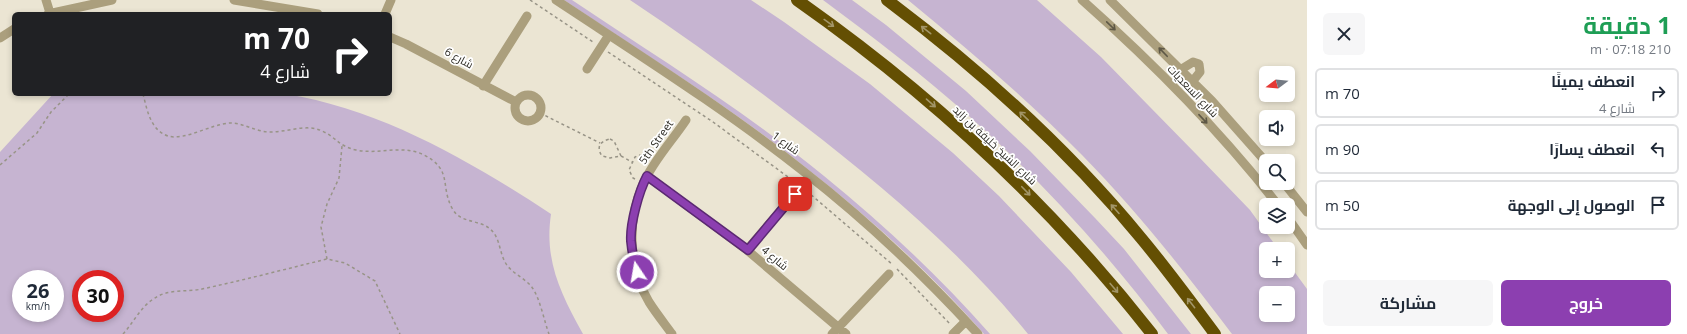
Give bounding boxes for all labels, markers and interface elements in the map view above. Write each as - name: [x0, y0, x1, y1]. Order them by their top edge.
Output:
- text: 1 دقيقة: [1583, 8, 1671, 41]
- button: close: [1323, 13, 1365, 55]
- one-way arrow: [823, 18, 834, 27]
- text: 70 m: [243, 19, 310, 57]
- one-way arrow: [1106, 21, 1116, 31]
- one-way arrow: [921, 26, 932, 35]
- icon: right: [324, 28, 376, 80]
- text: 210 m · 07:18: [1590, 40, 1671, 58]
- street label: شارع 6: [442, 44, 476, 72]
- one-way arrow: [1158, 47, 1167, 57]
- text: شارع 4: [260, 59, 310, 83]
- street label: شارع السعديات: [1164, 61, 1222, 121]
- north arrow: [1259, 66, 1295, 102]
- map controls: [1259, 66, 1295, 322]
- text: انعطف يمينًا: [1551, 71, 1635, 91]
- icon: right: [1647, 82, 1669, 104]
- text: 70 m: [1325, 83, 1360, 103]
- one-way arrow: [926, 99, 936, 108]
- text: شارع 4: [1599, 99, 1635, 117]
- street label: شارع الشيخ خليفة بن زايد: [949, 102, 1041, 188]
- button: sound: [1259, 110, 1295, 146]
- one-way arrow: [1019, 111, 1029, 120]
- one-way arrow: [1198, 114, 1207, 124]
- street label: 5th Street: [635, 117, 676, 167]
- street label: شارع 1: [769, 128, 803, 158]
- icon: left: [1647, 138, 1669, 160]
- text: 90 m: [1325, 139, 1360, 159]
- text: انعطف يسارًا: [1549, 139, 1635, 159]
- button: search: [1259, 154, 1295, 190]
- pin: [778, 177, 812, 211]
- icon: arrive: [784, 183, 806, 205]
- one-way arrow: [1021, 186, 1031, 196]
- icon: arrive: [1647, 194, 1669, 216]
- text: 50 m: [1325, 195, 1360, 215]
- text: الوصول إلى الوجهة: [1508, 195, 1635, 215]
- button: layers: [1259, 198, 1295, 234]
- one-way arrow: [1111, 204, 1120, 214]
- street label: شارع 4: [758, 242, 792, 274]
- button: +: [1259, 242, 1295, 278]
- position arrow: [616, 251, 658, 293]
- speed limit sign: 30: [72, 270, 124, 322]
- text: 26: [27, 277, 49, 304]
- button: مشاركة: [1323, 280, 1493, 326]
- button: خروج: [1501, 280, 1671, 326]
- one-way arrow: [1109, 282, 1118, 293]
- button: −: [1259, 286, 1295, 322]
- one-way arrow: [1187, 298, 1196, 309]
- text: km/h: [26, 299, 50, 313]

